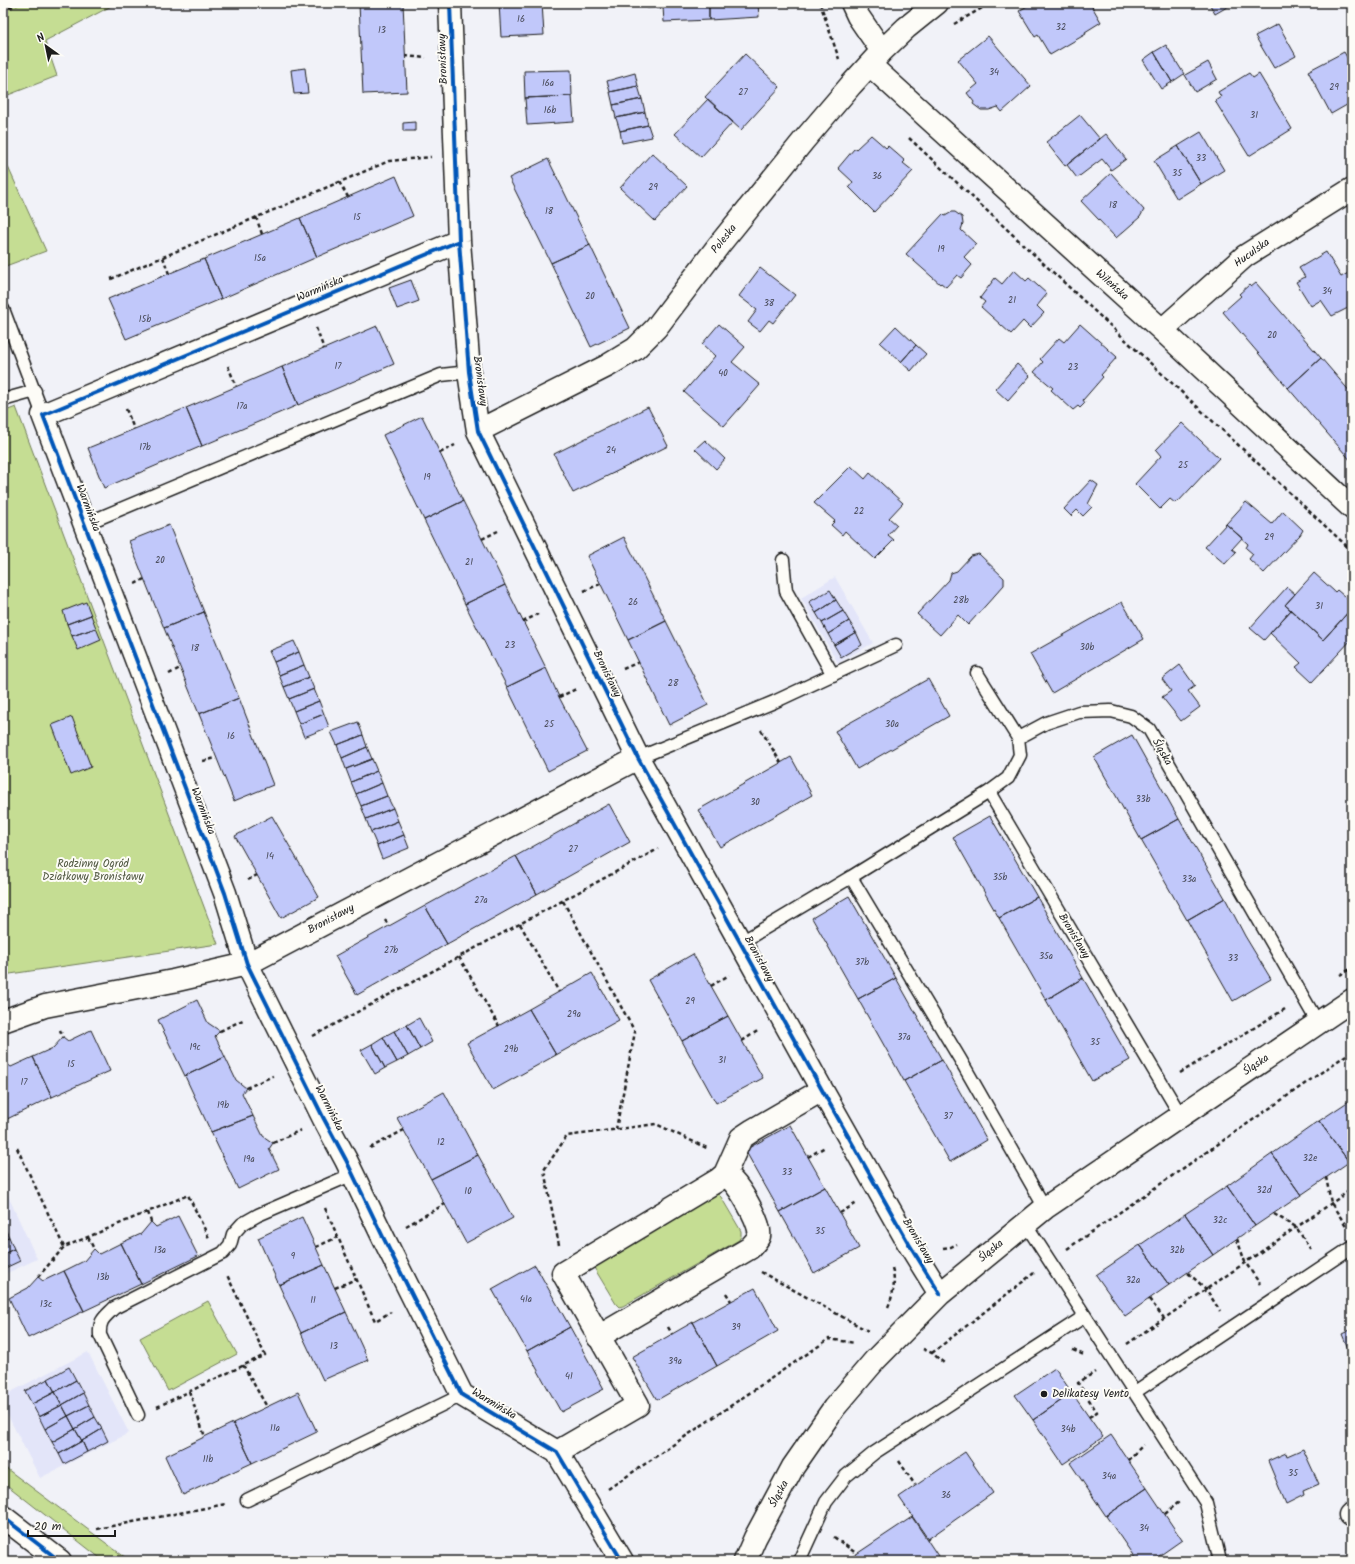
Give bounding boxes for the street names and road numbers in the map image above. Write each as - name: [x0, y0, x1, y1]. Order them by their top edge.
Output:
- street label: Bronisławy: [433, 33, 453, 85]
- street label: Poleska: [707, 220, 741, 258]
- street label: Huculska: [1230, 234, 1274, 272]
- street label: Wileńska: [1091, 265, 1133, 305]
- street label: Warmińska: [294, 271, 346, 307]
- street label: Bronisławy: [468, 355, 493, 408]
- street label: Warmińska: [71, 482, 105, 534]
- street label: Bronisławy: [588, 647, 627, 701]
- street label: Śląska: [1147, 735, 1177, 769]
- street label: Warmińska: [186, 785, 220, 837]
- street label: Bronisławy: [304, 899, 358, 939]
- street label: Bronisławy: [1053, 910, 1095, 963]
- street label: Bronisławy: [739, 933, 780, 986]
- street label: Śląska: [1239, 1050, 1273, 1080]
- street label: Warmińska: [310, 1082, 348, 1134]
- street label: Bronisławy: [897, 1215, 939, 1268]
- street label: Śląska: [974, 1235, 1008, 1267]
- street label: Warmińska: [468, 1384, 520, 1424]
- street label: Śląska: [764, 1477, 794, 1511]

